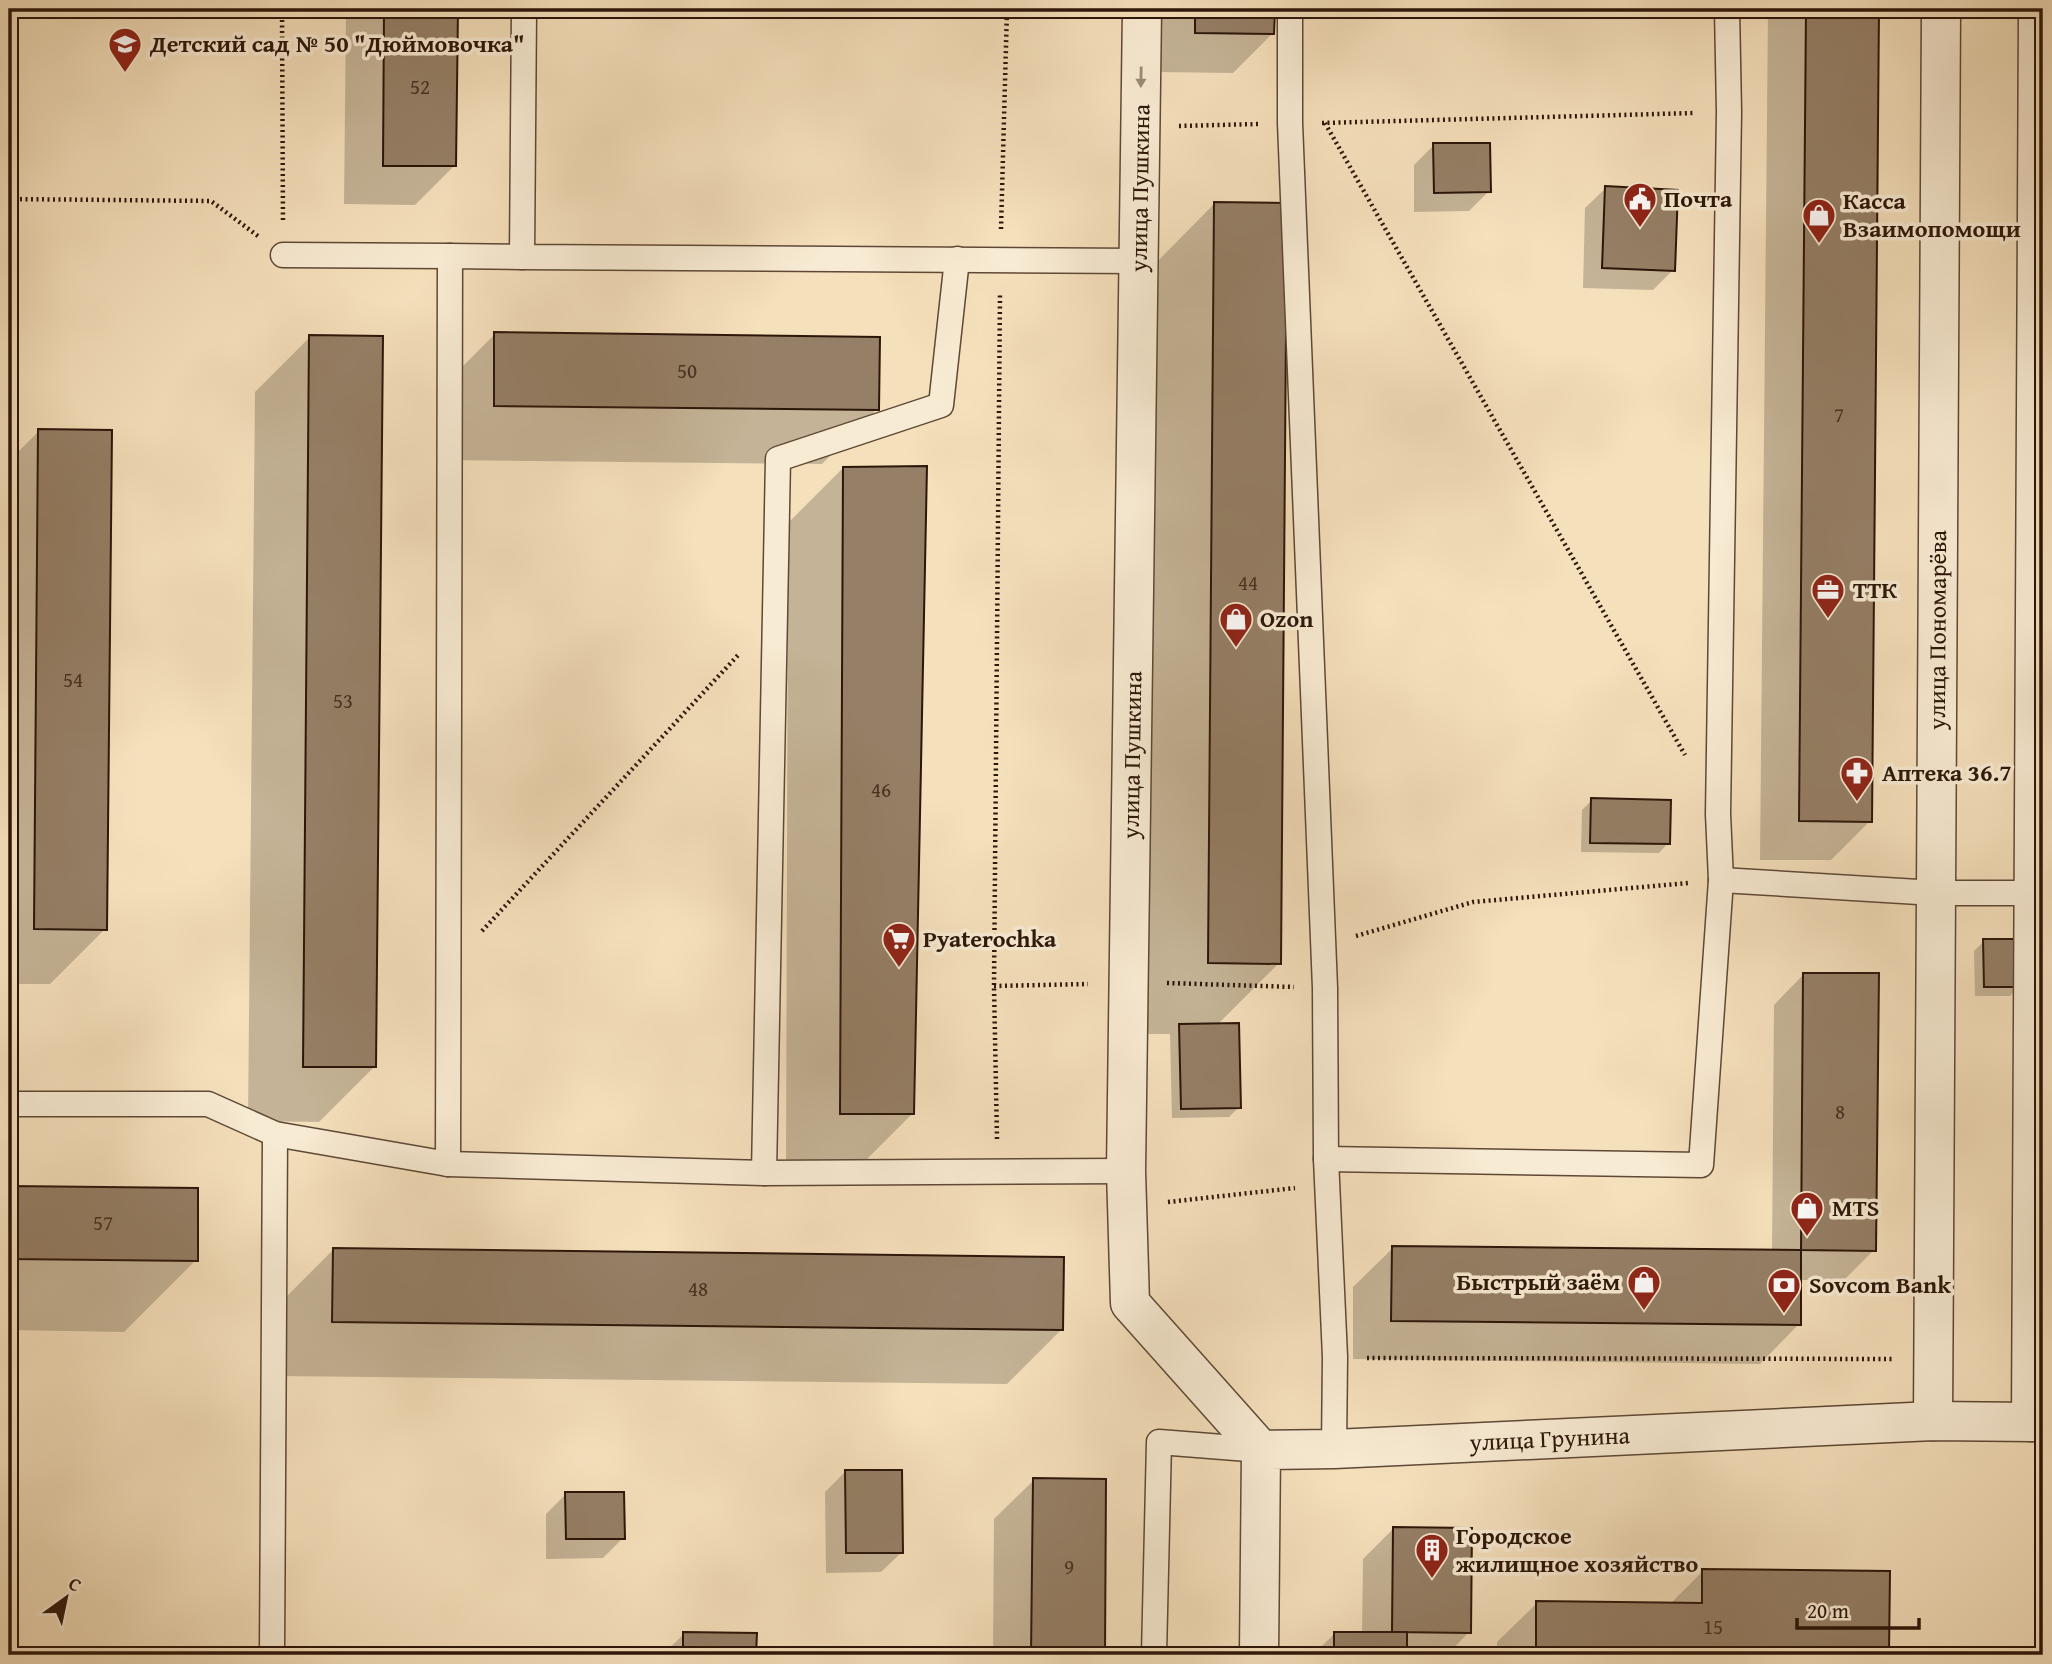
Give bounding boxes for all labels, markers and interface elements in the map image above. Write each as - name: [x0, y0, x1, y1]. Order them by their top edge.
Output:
- school or university icon: Детский сад № 50 "Дюймовочка": [106, 25, 144, 74]
- place label: Детский сад № 50 "Дюймовочка": [149, 26, 525, 61]
- one-way arrow: [1135, 66, 1147, 88]
- house number: 52: [410, 71, 430, 102]
- street label: улица Пушкина: [1121, 103, 1158, 273]
- public building icon: Почта: [1621, 180, 1659, 229]
- place label: Почта: [1664, 181, 1733, 216]
- place label: Касса Взаимопомощи: [1843, 183, 2021, 246]
- shop icon: Касса Взаимопомощи: [1800, 196, 1838, 245]
- house number: 50: [677, 355, 697, 386]
- house number: 7: [1834, 399, 1844, 430]
- street label: улица Пономарёва: [1919, 529, 1955, 731]
- house number: 44: [1238, 567, 1258, 598]
- office icon: ТТК: [1809, 571, 1847, 620]
- place label: ТТК: [1853, 572, 1897, 607]
- shop icon: Ozon: [1217, 600, 1255, 649]
- place label: Ozon: [1260, 601, 1314, 636]
- house number: 54: [63, 664, 83, 695]
- street label: улица Пушкина: [1113, 670, 1150, 840]
- house number: 53: [333, 685, 353, 716]
- pharmacy icon: Аптека 36.7: [1838, 754, 1876, 803]
- place label: Аптека 36.7: [1882, 755, 2012, 790]
- house number: 46: [871, 774, 891, 805]
- supermarket icon: Pyaterochka: [880, 920, 918, 969]
- place label: Pyaterochka: [923, 921, 1057, 956]
- house number: 8: [1835, 1096, 1845, 1127]
- shop icon: MTS: [1788, 1189, 1826, 1238]
- place label: MTS: [1832, 1190, 1879, 1225]
- house number: 57: [93, 1207, 113, 1238]
- shop icon: Быстрый заём: [1625, 1263, 1663, 1312]
- place label: Быстрый заём: [1457, 1264, 1620, 1299]
- bank icon: Sovcom Bank: [1765, 1266, 1803, 1315]
- place label: Sovcom Bank: [1809, 1267, 1951, 1302]
- house number: 48: [688, 1273, 708, 1304]
- street label: улица Грунина: [1468, 1417, 1631, 1460]
- place label: Городское жилищное хозяйство: [1456, 1518, 1698, 1581]
- building icon: Городское жилищное хозяйство: [1413, 1531, 1451, 1580]
- house number: 9: [1064, 1551, 1074, 1582]
- north arrow: [32, 1562, 102, 1632]
- text: С: [63, 1569, 88, 1599]
- scale bar: [1797, 1587, 1919, 1631]
- text: 20 m: [1807, 1595, 1849, 1626]
- house number: 15: [1703, 1611, 1723, 1642]

